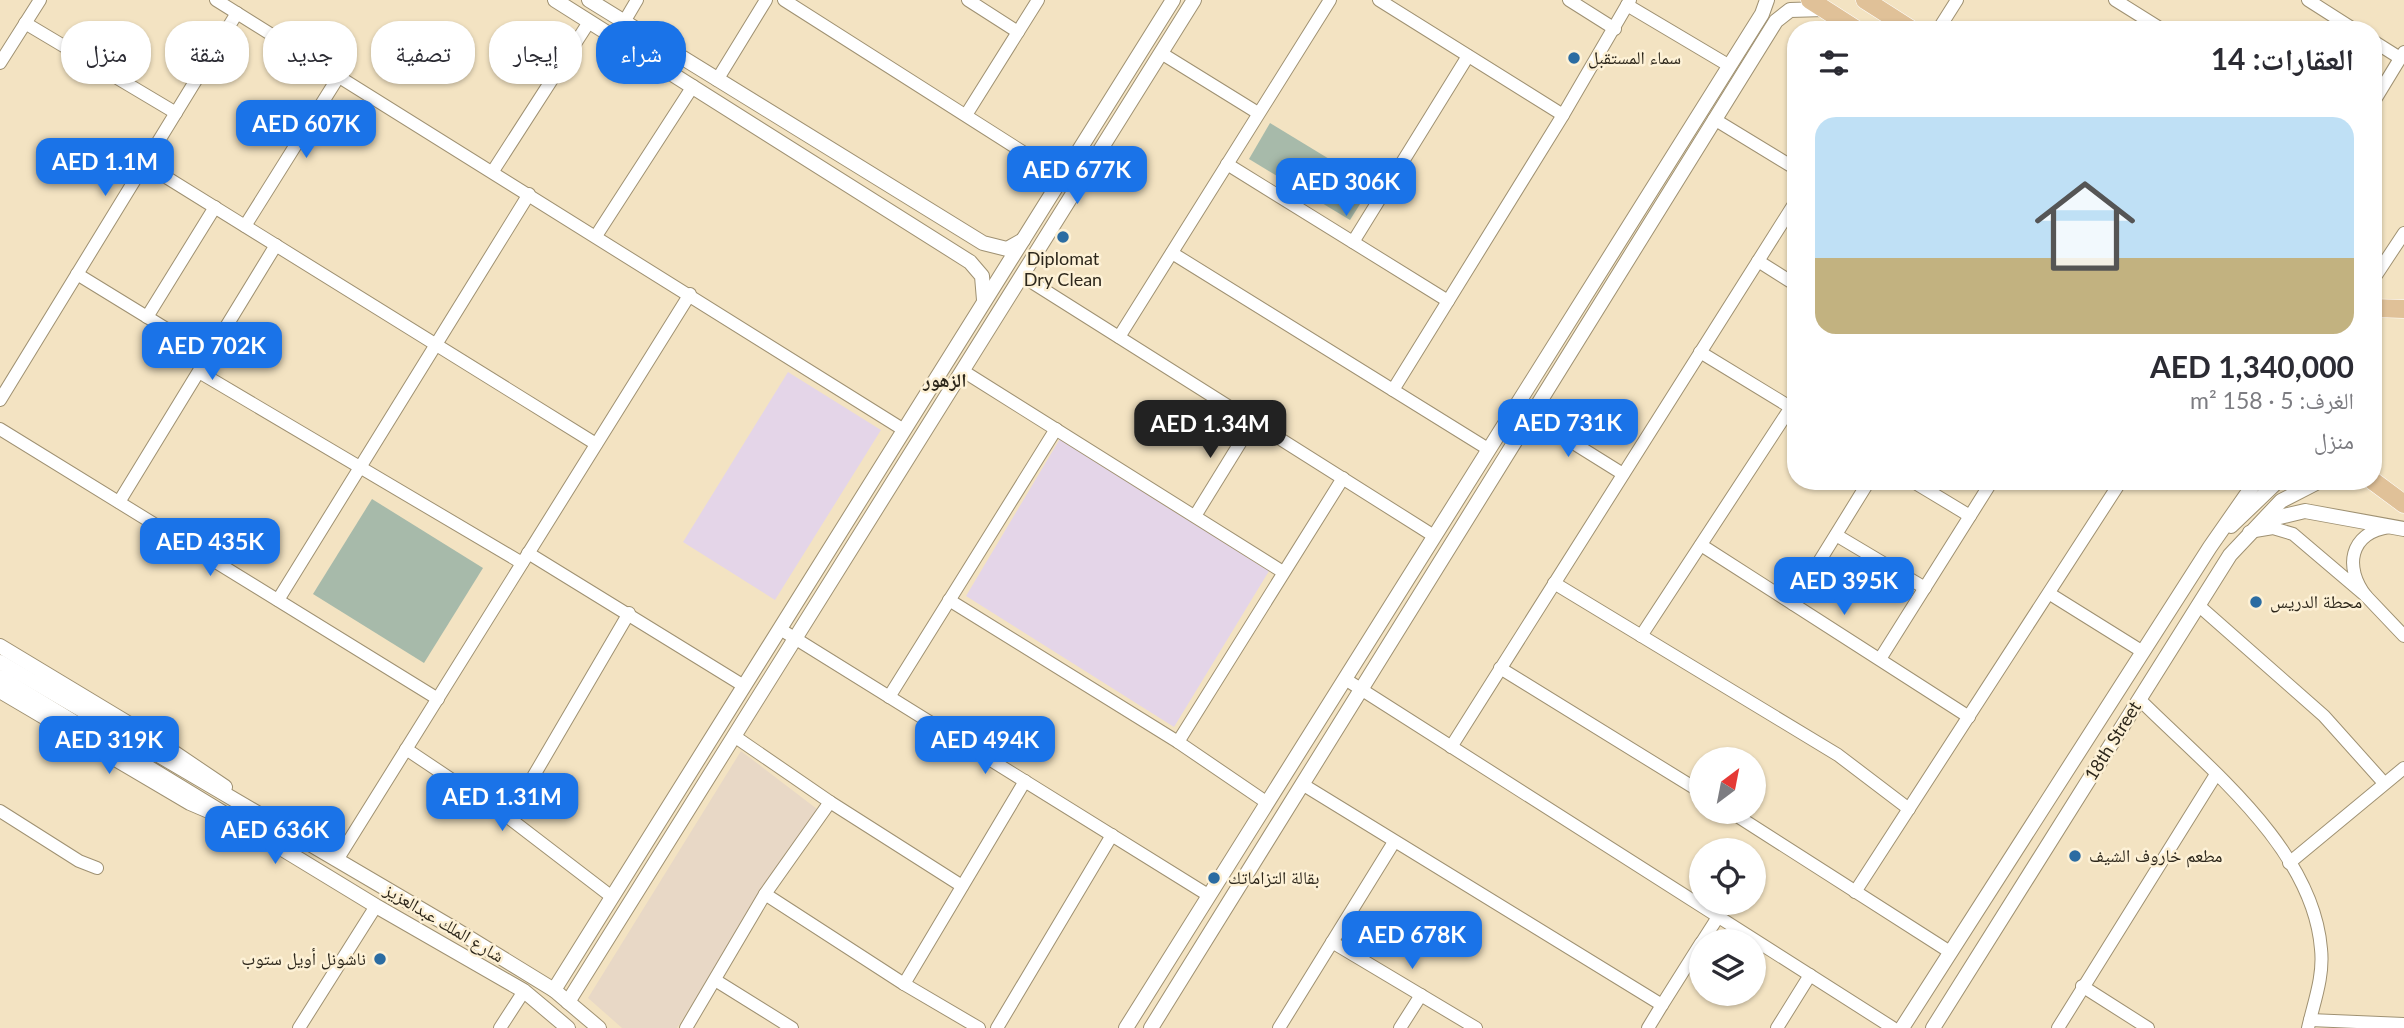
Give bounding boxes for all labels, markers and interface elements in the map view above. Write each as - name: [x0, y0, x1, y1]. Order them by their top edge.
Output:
- chip: منزل: [61, 21, 151, 84]
- chip: شقة: [165, 21, 249, 84]
- chip: جديد: [263, 21, 357, 84]
- chip: تصفية: [371, 21, 475, 84]
- chip: إيجار: [489, 21, 582, 84]
- chip: شراء: [596, 21, 686, 84]
- text: العقارات: 14: [2211, 40, 2354, 76]
- icon: filters: [1815, 44, 1853, 82]
- place label: سماء المستقبل: [1588, 46, 1681, 69]
- marker: سماء المستقبل: [1566, 50, 1582, 66]
- pin: AED 607K: [234, 100, 378, 160]
- text: AED 607K: [252, 109, 360, 137]
- pin: AED 1.1M: [33, 138, 177, 198]
- pin: AED 677K: [1005, 146, 1149, 206]
- text: AED 1.1M: [52, 147, 158, 175]
- text: AED 677K: [1023, 155, 1131, 183]
- pin: AED 306K: [1274, 158, 1418, 218]
- icon: home: [2022, 163, 2148, 289]
- text: AED 306K: [1292, 167, 1400, 195]
- marker: Diplomat Dry Clean: [1055, 229, 1071, 245]
- place label: Diplomat Dry Clean: [1024, 247, 1102, 290]
- pin: AED 702K: [140, 322, 284, 382]
- text: AED 702K: [158, 331, 266, 359]
- text: AED 1,340,000: [2150, 348, 2354, 384]
- district label: الزهور: [922, 368, 967, 391]
- text: الغرف: 5 · 158 m²: [2190, 386, 2354, 414]
- pin: AED 1.34M: [1130, 400, 1290, 460]
- pin: AED 731K: [1496, 400, 1640, 459]
- text: AED 731K: [1514, 408, 1622, 436]
- text: AED 1.34M: [1150, 409, 1270, 437]
- text: منزل: [2314, 426, 2354, 454]
- pin: AED 435K: [138, 518, 282, 578]
- text: AED 435K: [156, 527, 264, 555]
- pin: AED 395K: [1772, 558, 1916, 617]
- text: AED 395K: [1790, 566, 1898, 594]
- place label: محطة الدريس: [2270, 590, 2362, 613]
- marker: محطة الدريس: [2248, 594, 2264, 610]
- street label: 18th Street: [2079, 696, 2145, 784]
- pin: AED 319K: [37, 716, 181, 776]
- pin: AED 494K: [913, 716, 1057, 776]
- text: AED 319K: [55, 725, 163, 753]
- text: AED 494K: [931, 725, 1039, 753]
- north arrow: [1689, 747, 1766, 824]
- map controls: [1689, 747, 1766, 1006]
- pin: AED 1.31M: [422, 774, 582, 833]
- text: AED 1.31M: [442, 782, 562, 810]
- pin: AED 636K: [203, 806, 347, 866]
- text: AED 636K: [221, 815, 329, 843]
- button: locate: [1689, 838, 1766, 915]
- place label: مطعم خاروف الشيف: [2089, 844, 2223, 868]
- marker: مطعم خاروف الشيف: [2067, 848, 2083, 864]
- place label: بقالة التزاماتك: [1228, 866, 1319, 889]
- marker: بقالة التزاماتك: [1206, 870, 1222, 886]
- street label: شارع الملك عبدالعزيز: [379, 877, 508, 967]
- pin: AED 678K: [1340, 912, 1484, 971]
- text: AED 678K: [1358, 920, 1466, 948]
- button: layers: [1689, 929, 1766, 1006]
- place label: ناشونل أويل ستوب: [241, 947, 366, 970]
- marker: ناشونل أويل ستوب: [372, 951, 388, 967]

